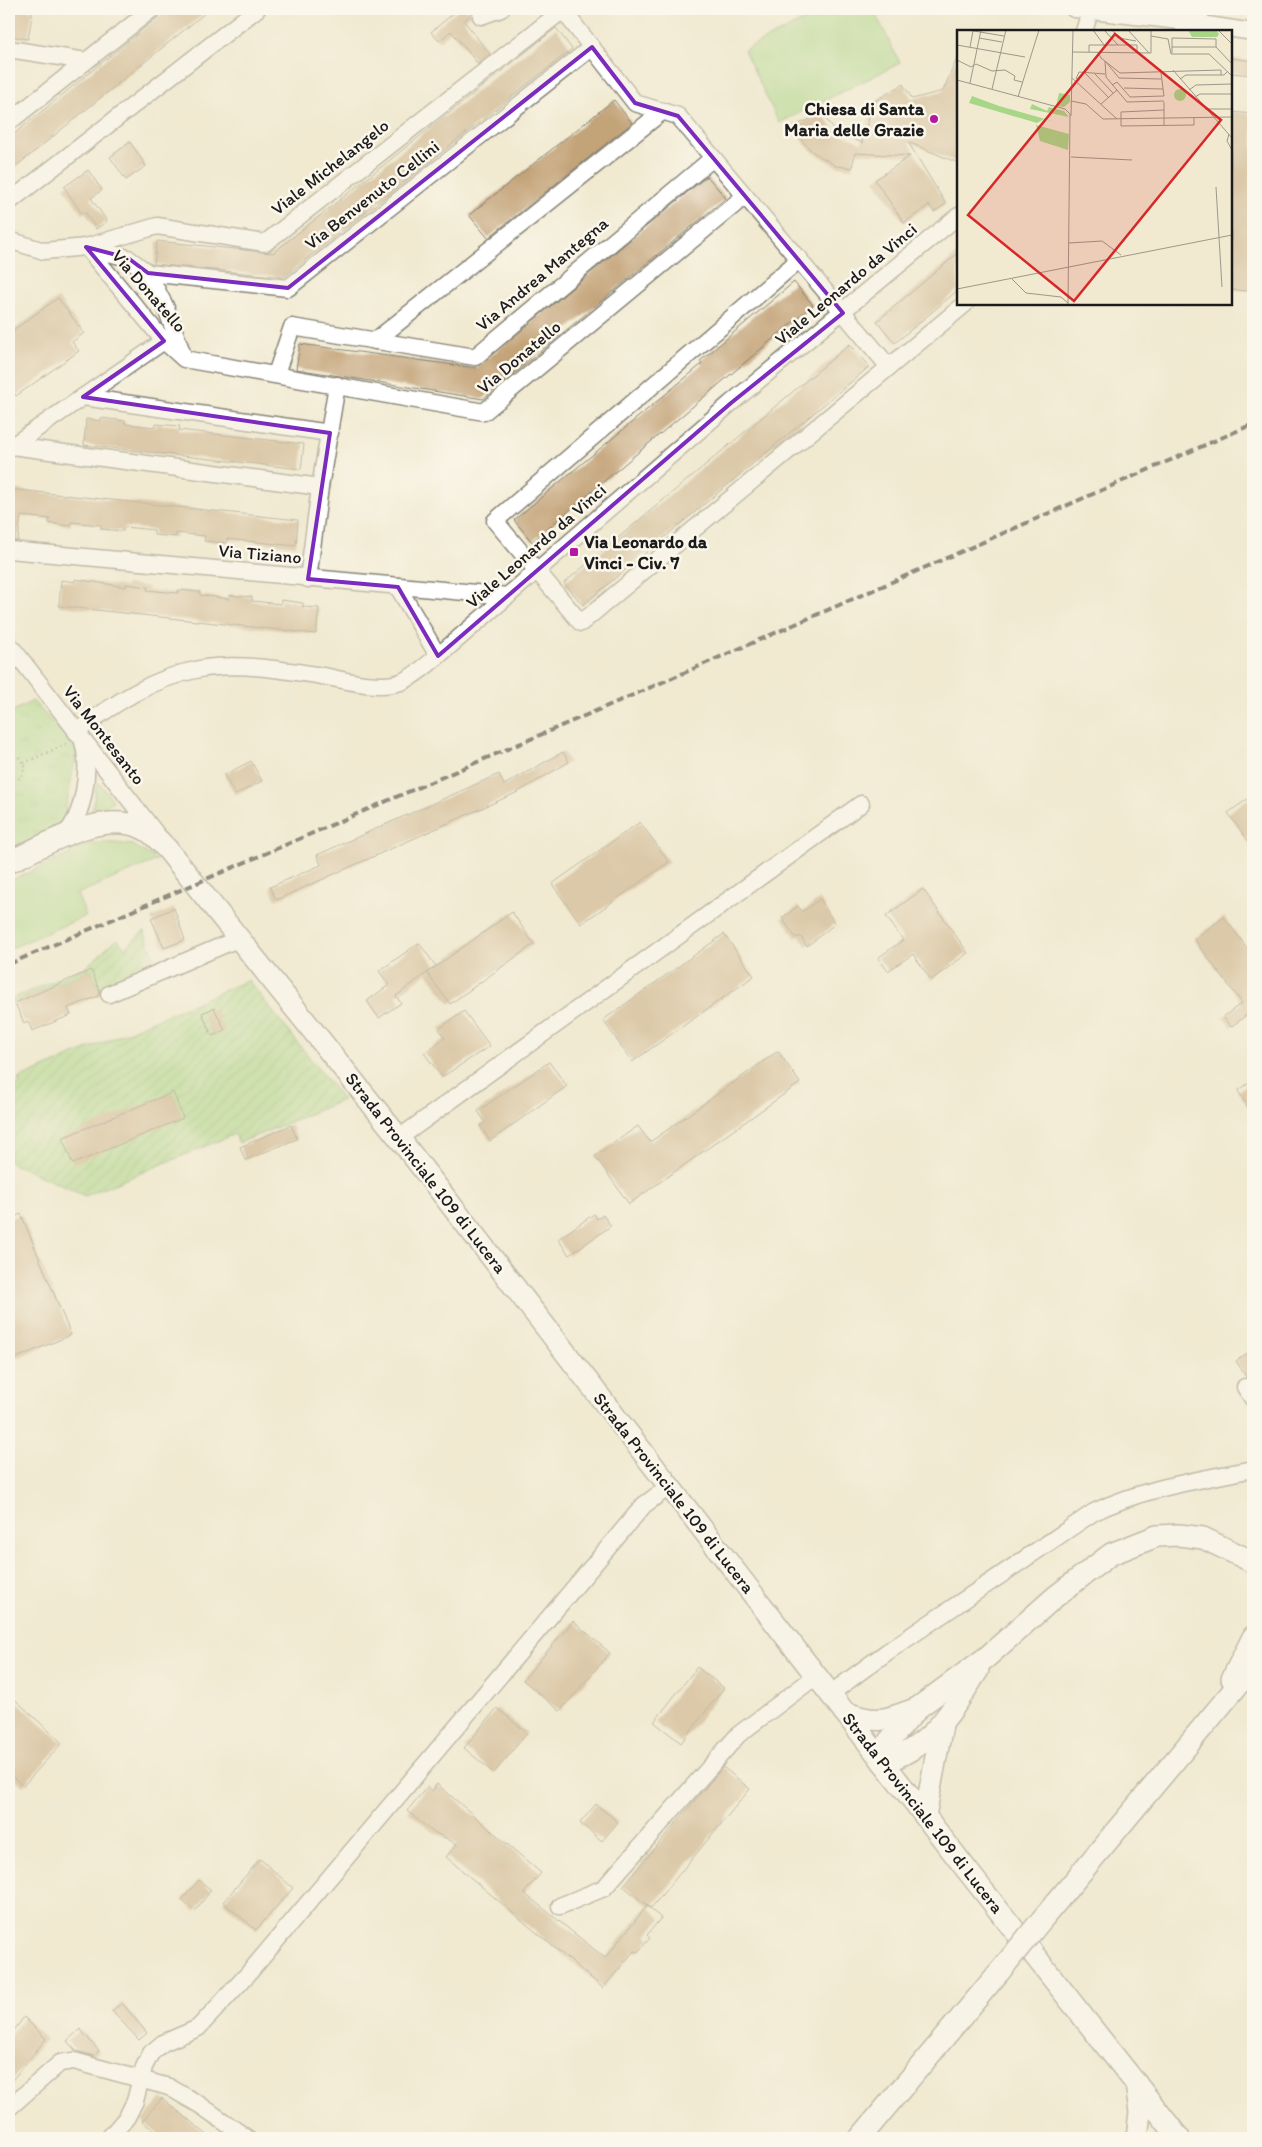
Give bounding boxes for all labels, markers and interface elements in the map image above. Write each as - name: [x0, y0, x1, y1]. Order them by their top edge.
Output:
- inset map: [957, 30, 1232, 305]
- place label: Chiesa di Santa Maria delle Grazie: [784, 98, 925, 141]
- marker: Chiesa di Santa Maria delle Grazie: [928, 113, 940, 125]
- street label: Viale Michelangelo: [267, 114, 393, 220]
- street label: Via Benvenuto Cellini: [300, 136, 444, 254]
- street label: Via Andrea Mantegna: [471, 212, 613, 336]
- street label: Viale Leonardo da Vinci: [770, 218, 922, 350]
- street label: Via Donatello: [107, 245, 191, 337]
- street label: Via Donatello: [473, 316, 565, 398]
- street label: Viale Leonardo da Vinci: [461, 479, 611, 613]
- place label: Via Leonardo da Vinci - Civ. 7: [584, 531, 708, 574]
- street label: Via Tiziano: [218, 539, 302, 569]
- marker: Via Leonardo da Vinci - Civ. 7: [568, 546, 580, 558]
- street label: Via Montesanto: [58, 681, 150, 789]
- street label: Strada Provinciale 109 di Lucera: [341, 1068, 512, 1279]
- street label: Strada Provinciale 109 di Lucera: [589, 1388, 760, 1599]
- street label: Strada Provinciale 109 di Lucera: [838, 1708, 1009, 1919]

